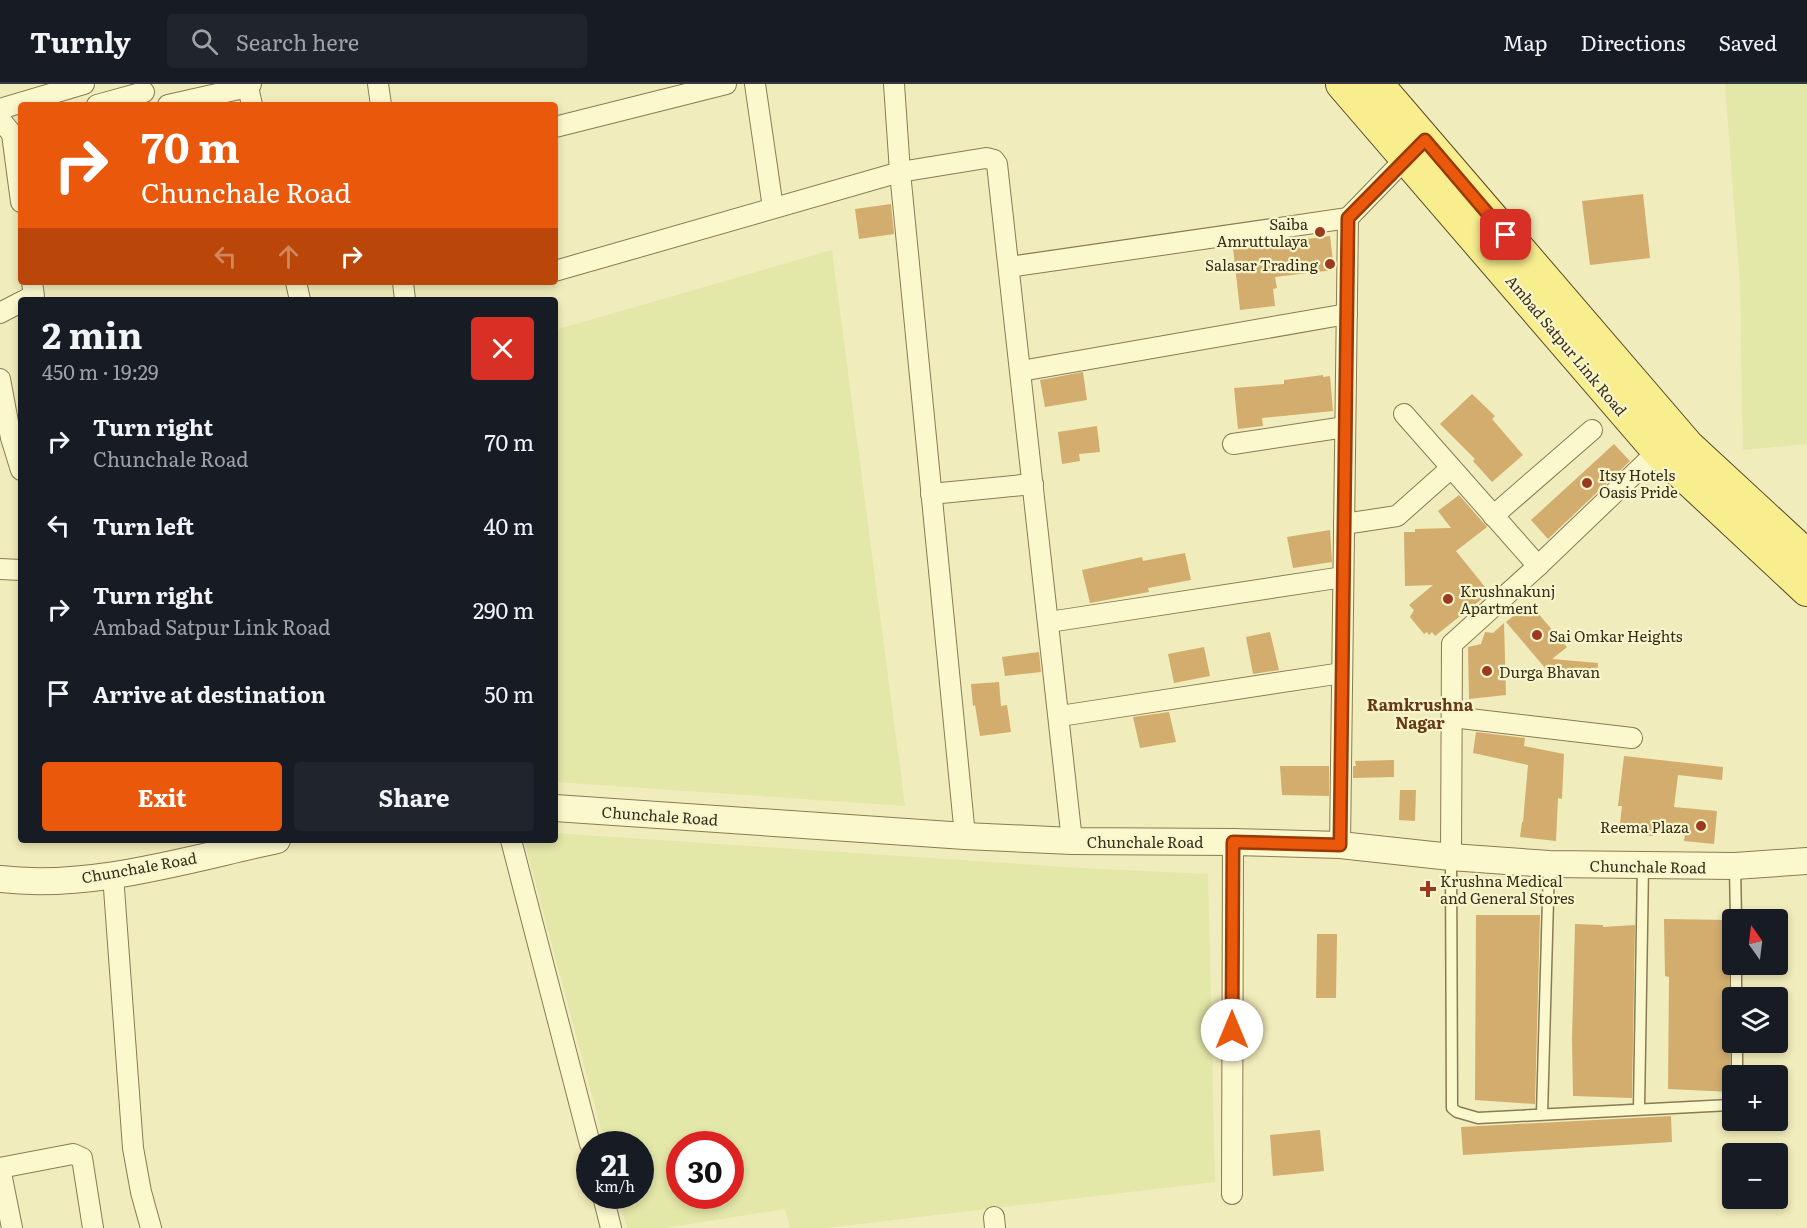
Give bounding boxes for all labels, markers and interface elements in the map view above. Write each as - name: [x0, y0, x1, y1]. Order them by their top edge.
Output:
- search box: [167, 14, 587, 68]
- text: Turnly: [30, 20, 131, 62]
- icon: search: [188, 25, 221, 58]
- text: Search here: [236, 25, 359, 58]
- text: Map: [1503, 26, 1548, 57]
- text: Directions: [1581, 26, 1686, 57]
- text: Saved: [1719, 26, 1777, 57]
- text: 70 m: [141, 114, 240, 176]
- icon: right: [42, 126, 120, 204]
- text: Chunchale Road: [141, 171, 351, 211]
- pin: [1480, 209, 1531, 260]
- place label: Saiba Amruttulaya: [1216, 212, 1309, 252]
- icon: arrive: [1489, 218, 1522, 251]
- marker: Saiba Amruttulaya: [1313, 225, 1327, 239]
- icon: left: [209, 240, 242, 273]
- icon: ahead: [272, 240, 305, 273]
- icon: right: [335, 240, 368, 273]
- place label: Salasar Trading: [1205, 253, 1319, 276]
- marker: Salasar Trading: [1323, 257, 1337, 271]
- street label: Ambad Satpur Link Road: [1501, 269, 1633, 421]
- text: 2 min: [42, 307, 143, 360]
- button: close: [471, 317, 534, 380]
- text: 450 m · 19:29: [42, 356, 158, 386]
- text: Turn right: [93, 410, 213, 443]
- icon: right: [42, 425, 75, 458]
- text: 70 m: [484, 425, 534, 458]
- text: Chunchale Road: [93, 443, 249, 473]
- place label: Itsy Hotels Oasis Pride: [1599, 463, 1678, 503]
- marker: Itsy Hotels Oasis Pride: [1580, 476, 1594, 490]
- icon: left: [42, 509, 75, 542]
- text: Turn left: [93, 509, 194, 542]
- text: 40 m: [483, 509, 534, 542]
- text: Turn right: [93, 578, 213, 611]
- place label: Krushnakunj Apartment: [1460, 579, 1555, 619]
- marker: Krushnakunj Apartment: [1441, 592, 1455, 606]
- icon: right: [42, 593, 75, 626]
- text: 290 m: [473, 593, 534, 626]
- text: Ambad Satpur Link Road: [93, 611, 330, 641]
- place label: Sai Omkar Heights: [1549, 624, 1683, 647]
- marker: Sai Omkar Heights: [1530, 628, 1544, 642]
- place label: Durga Bhavan: [1499, 660, 1600, 683]
- marker: Durga Bhavan: [1480, 664, 1494, 678]
- icon: arrive: [42, 677, 75, 710]
- text: Arrive at destination: [93, 677, 326, 710]
- text: 50 m: [484, 677, 534, 710]
- district label: Ramkrushna Nagar: [1367, 692, 1474, 734]
- button: Exit: [42, 762, 282, 831]
- button: Share: [294, 762, 534, 831]
- street label: Chunchale Road: [601, 799, 719, 831]
- place label: Reema Plaza: [1600, 815, 1690, 838]
- marker: Reema Plaza: [1694, 819, 1708, 833]
- street label: Chunchale Road: [1087, 830, 1203, 853]
- street label: Chunchale Road: [80, 846, 198, 888]
- street label: Chunchale Road: [1589, 853, 1707, 879]
- place label: Krushna Medical and General Stores: [1440, 869, 1574, 909]
- marker: Krushna Medical and General Stores: [1421, 882, 1435, 896]
- north arrow: [1722, 909, 1788, 975]
- map controls: [1722, 909, 1788, 1209]
- button: layers: [1722, 987, 1788, 1053]
- position arrow: [1200, 998, 1264, 1062]
- button: +: [1722, 1065, 1788, 1131]
- speed limit sign: 30: [666, 1131, 744, 1209]
- text: 21: [601, 1141, 629, 1185]
- button: −: [1722, 1143, 1788, 1209]
- text: km/h: [595, 1174, 635, 1197]

